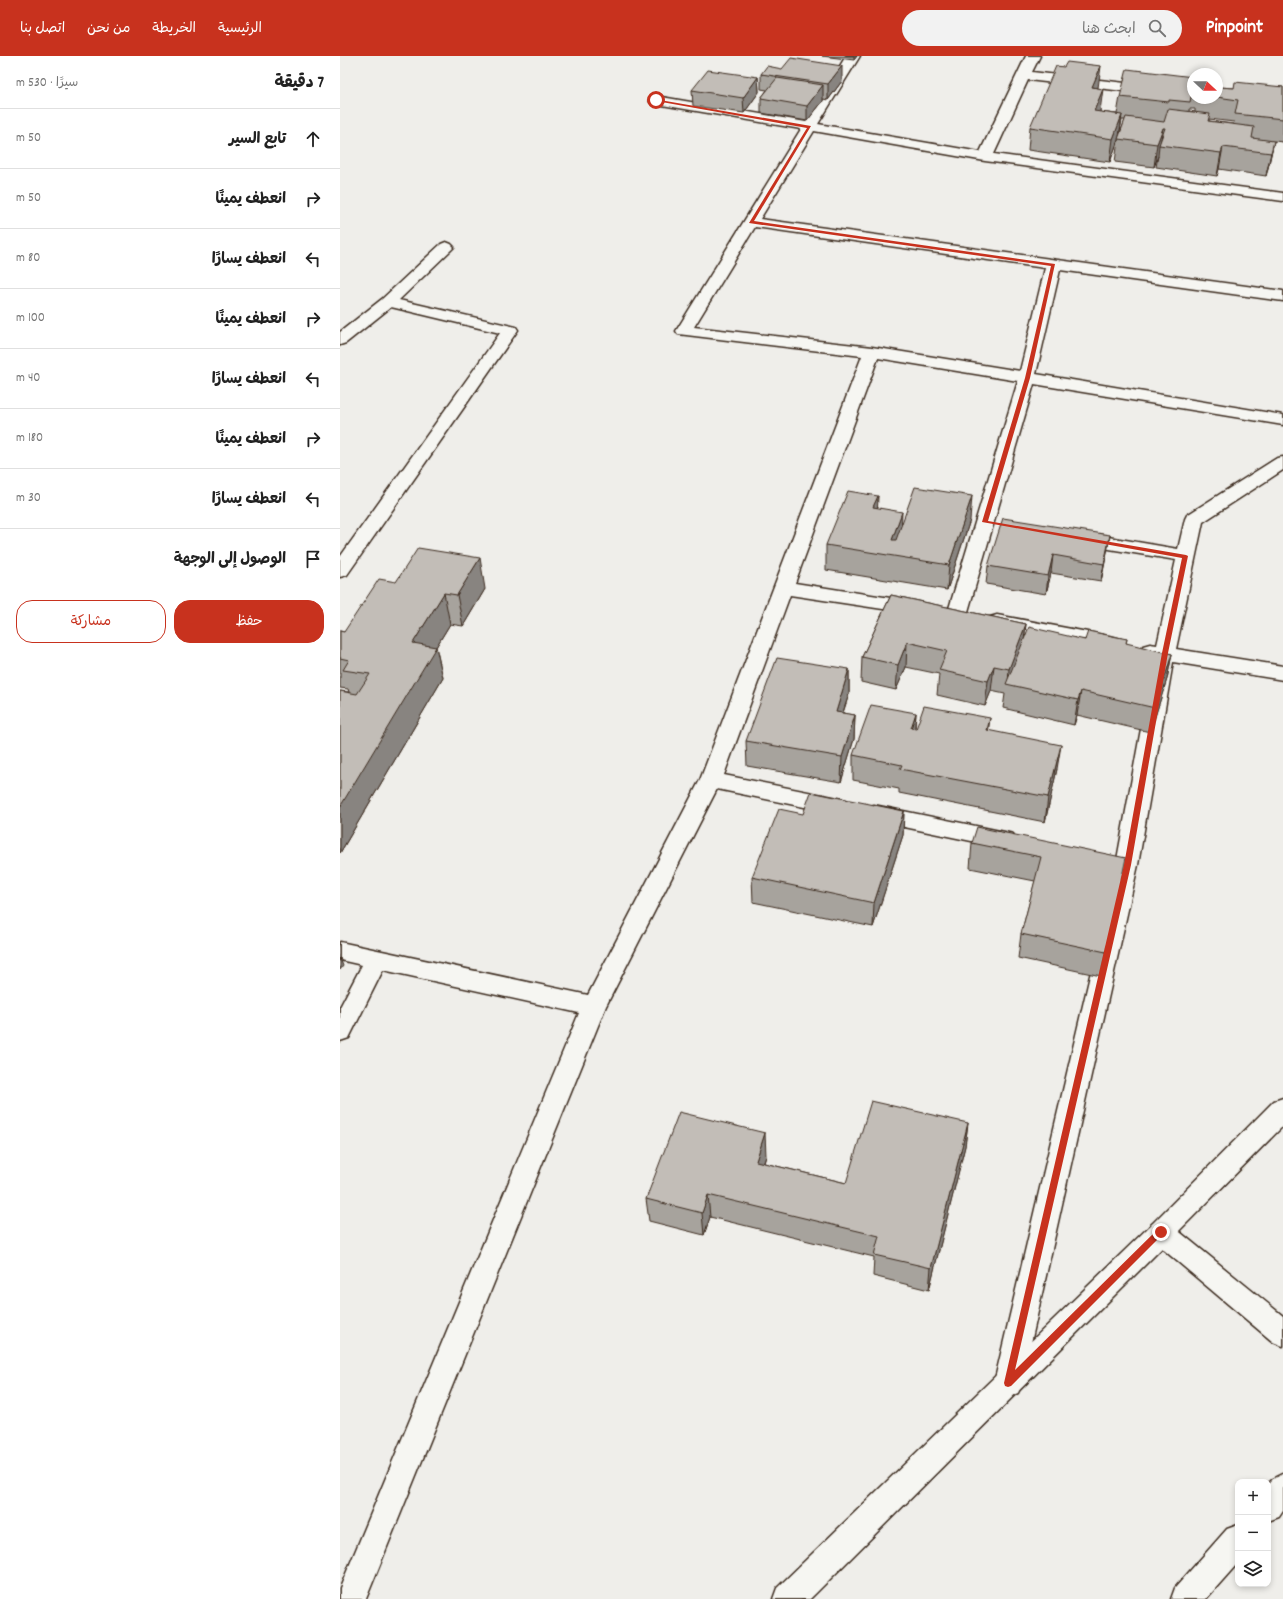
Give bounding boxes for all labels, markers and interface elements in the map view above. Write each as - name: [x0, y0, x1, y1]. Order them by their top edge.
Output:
- search box: [902, 10, 1182, 46]
- text: Pinpoint: [1206, 15, 1263, 42]
- icon: search: [1146, 17, 1168, 39]
- text: اتصل بنا: [20, 19, 65, 39]
- text: من نحن: [87, 19, 130, 39]
- text: الخريطة: [152, 19, 196, 39]
- text: الرئيسية: [218, 19, 262, 39]
- text: ابحث هنا: [1082, 19, 1136, 41]
- north arrow: [1187, 68, 1223, 104]
- text: 7 دقيقة: [274, 72, 324, 96]
- text: سيرًا · 530 m: [16, 74, 78, 93]
- route start: [647, 91, 665, 109]
- icon: ahead: [302, 128, 324, 150]
- text: 50 m: [16, 129, 41, 148]
- text: تابع السير: [229, 129, 286, 151]
- icon: right: [302, 188, 324, 210]
- text: 50 m: [16, 189, 41, 208]
- text: انعطف يمينًا: [216, 189, 286, 211]
- icon: left: [302, 248, 324, 270]
- text: 80 m: [16, 249, 40, 268]
- text: انعطف يسارًا: [212, 249, 286, 271]
- icon: right: [302, 308, 324, 330]
- text: 100 m: [16, 309, 45, 328]
- text: انعطف يمينًا: [216, 309, 286, 331]
- icon: left: [302, 368, 324, 390]
- text: 40 m: [16, 369, 40, 388]
- text: انعطف يسارًا: [212, 369, 286, 391]
- icon: right: [302, 428, 324, 450]
- text: 180 m: [16, 429, 43, 448]
- text: انعطف يمينًا: [216, 429, 286, 451]
- icon: left: [302, 488, 324, 510]
- text: 30 m: [16, 489, 41, 508]
- text: انعطف يسارًا: [212, 489, 286, 511]
- icon: arrive: [302, 548, 324, 570]
- text: الوصول إلى الوجهة: [174, 549, 286, 571]
- button: مشاركة: [16, 600, 166, 643]
- button: حفظ: [174, 600, 324, 643]
- route end: [1152, 1223, 1170, 1241]
- map controls: [1235, 1479, 1271, 1587]
- button: +: [1235, 1479, 1271, 1515]
- button: −: [1235, 1515, 1271, 1551]
- button: layers: [1235, 1551, 1271, 1587]

